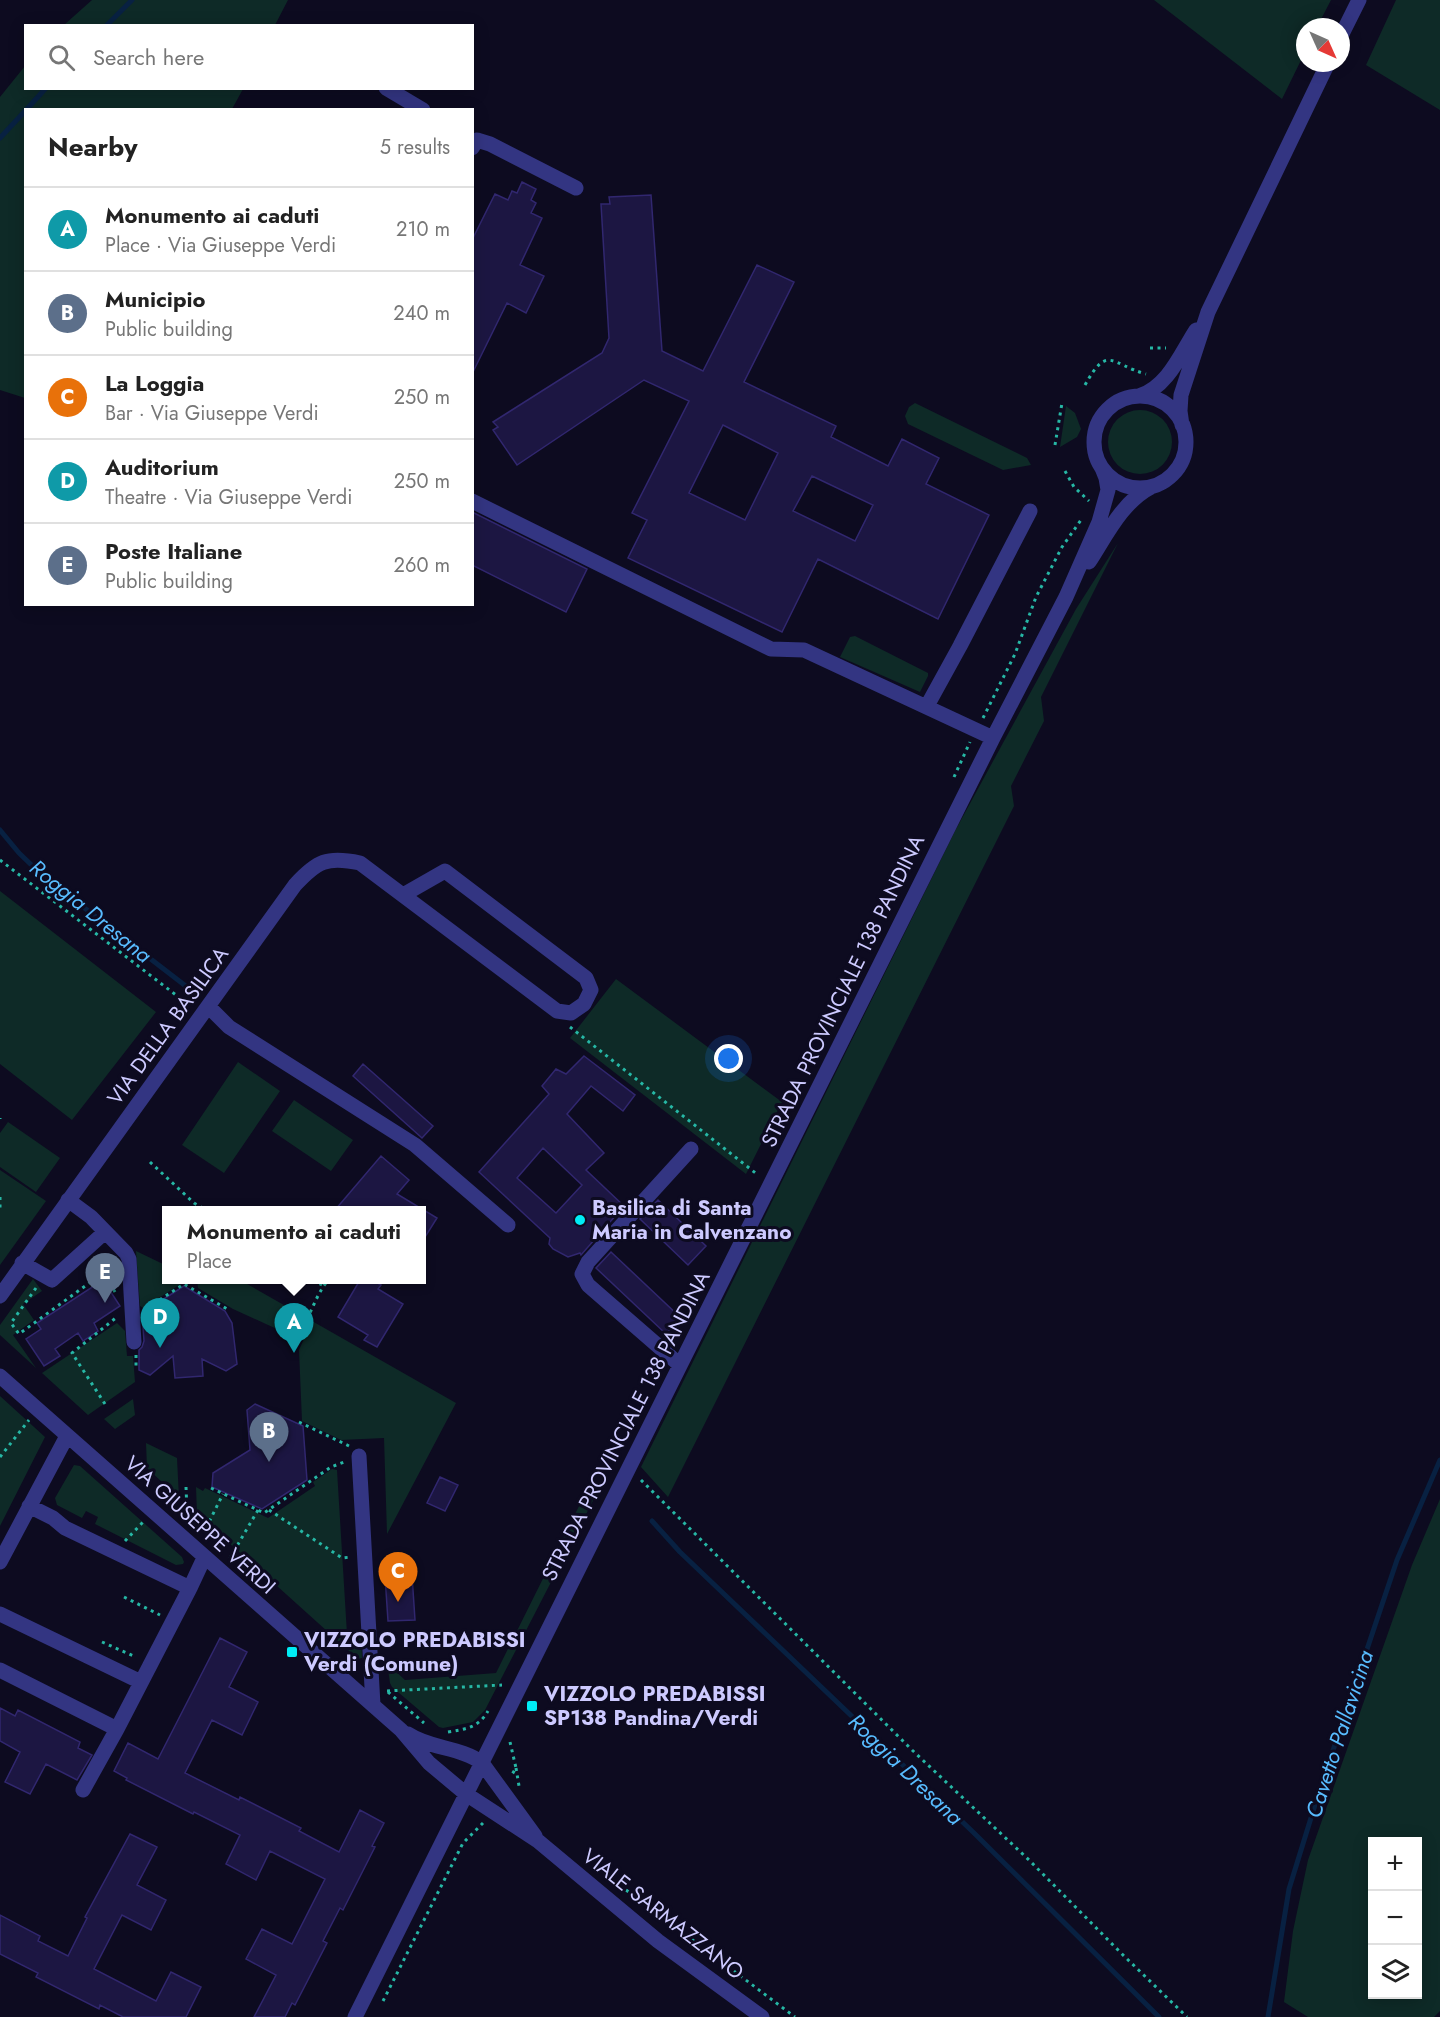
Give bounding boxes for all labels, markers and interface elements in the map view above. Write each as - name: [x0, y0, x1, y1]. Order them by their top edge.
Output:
- north arrow: [1296, 18, 1350, 72]
- search box: [24, 24, 474, 90]
- icon: search: [45, 41, 78, 74]
- text: Search here: [93, 41, 204, 73]
- text: Nearby: [48, 128, 137, 166]
- text: 5 results: [380, 133, 450, 162]
- text: Monumento ai caduti: [105, 199, 319, 231]
- text: A: [60, 215, 75, 244]
- text: 210 m: [396, 215, 450, 244]
- text: Place · Via Giuseppe Verdi: [105, 231, 336, 260]
- text: Municipio: [105, 283, 206, 315]
- text: B: [61, 299, 74, 328]
- text: 240 m: [393, 299, 450, 328]
- text: Public building: [105, 315, 233, 344]
- text: La Loggia: [105, 367, 204, 399]
- text: C: [60, 383, 75, 412]
- text: 250 m: [394, 383, 450, 412]
- text: Bar · Via Giuseppe Verdi: [105, 399, 319, 428]
- text: Auditorium: [105, 451, 219, 483]
- text: D: [60, 467, 75, 496]
- text: 250 m: [394, 467, 450, 496]
- text: Theatre · Via Giuseppe Verdi: [105, 483, 352, 512]
- text: Poste Italiane: [105, 535, 242, 567]
- text: E: [61, 551, 74, 580]
- text: 260 m: [394, 551, 450, 580]
- text: Public building: [105, 567, 233, 596]
- street label: STRADA PROVINCIALE 138 PANDINA: [754, 830, 932, 1152]
- water label: Roggia Dresana: [23, 852, 159, 970]
- street label: VIA DELLA BASILICA: [100, 941, 236, 1111]
- your location: [714, 1044, 743, 1073]
- place label: Basilica di Santa Maria in Calvenzano: [592, 1193, 792, 1247]
- popup: [162, 1206, 426, 1284]
- marker: Basilica di Santa Maria in Calvenzano: [573, 1213, 587, 1227]
- text: Monumento ai caduti: [187, 1215, 401, 1247]
- text: Place: [187, 1247, 232, 1276]
- pin: E: [86, 1254, 124, 1303]
- street label: STRADA PROVINCIALE 138 PANDINA: [534, 1266, 718, 1586]
- pin: D: [140, 1298, 180, 1348]
- pin: A: [274, 1304, 314, 1353]
- pin: B: [250, 1412, 288, 1462]
- street label: VIA GIUSEPPE VERDI: [118, 1449, 282, 1601]
- pin: C: [378, 1552, 418, 1602]
- place label: VIZZOLO PREDABISSI Verdi (Comune): [303, 1625, 526, 1679]
- marker: VIZZOLO PREDABISSI Verdi (Comune): [285, 1645, 299, 1659]
- water label: Cavetto Pallavicina: [1297, 1646, 1381, 1822]
- place label: VIZZOLO PREDABISSI SP138 Pandina/Verdi: [543, 1679, 766, 1733]
- marker: VIZZOLO PREDABISSI SP138 Pandina/Verdi: [525, 1699, 539, 1713]
- water label: Roggia Dresana: [841, 1706, 971, 1832]
- map controls: [1368, 1837, 1422, 1999]
- button: +: [1368, 1837, 1422, 1891]
- street label: VIALE SARMAZZANO: [576, 1841, 750, 1987]
- button: −: [1368, 1891, 1422, 1945]
- button: layers: [1368, 1945, 1422, 1999]

